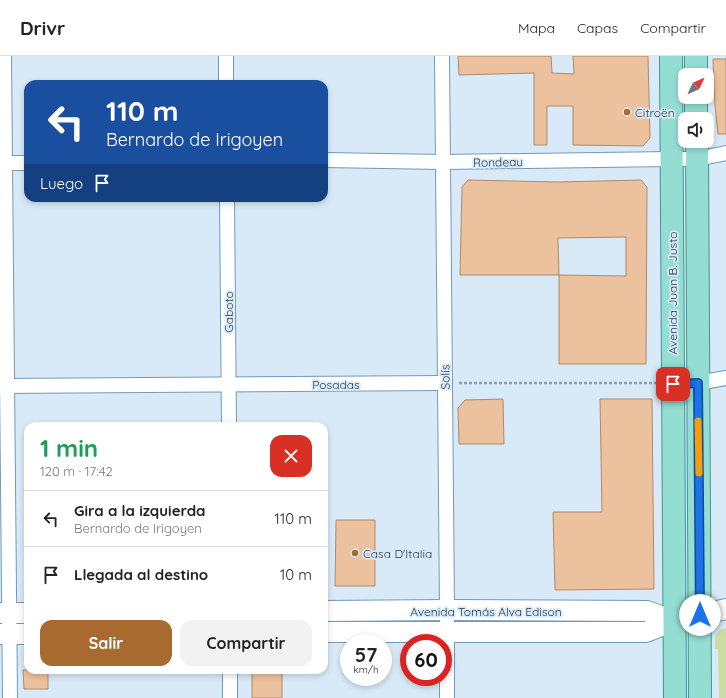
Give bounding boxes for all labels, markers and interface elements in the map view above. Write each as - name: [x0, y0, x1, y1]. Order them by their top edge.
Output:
- text: Drivr: [20, 16, 65, 40]
- text: Mapa: [518, 19, 555, 37]
- text: Capas: [577, 19, 618, 37]
- text: Compartir: [640, 19, 706, 37]
- north arrow: [678, 68, 714, 104]
- map controls: [678, 68, 714, 148]
- text: 110 m: [106, 93, 179, 128]
- icon: left: [40, 96, 92, 148]
- place label: Citroën: [635, 105, 675, 120]
- marker: Citroën: [622, 107, 632, 117]
- button: sound: [678, 112, 714, 148]
- text: Bernardo de Irigoyen: [106, 128, 283, 151]
- street label: Rondeau: [473, 154, 523, 170]
- icon: arrive: [91, 172, 113, 194]
- text: Luego: [40, 174, 83, 193]
- street label: Avenida Juan B. Justo: [665, 232, 680, 354]
- street label: Gaboto: [221, 291, 236, 333]
- street label: Solís: [437, 364, 453, 390]
- pin: [656, 367, 690, 401]
- icon: arrive: [662, 373, 684, 395]
- street label: Posadas: [312, 377, 360, 392]
- text: 1 min: [40, 433, 98, 463]
- button: close: [270, 435, 312, 477]
- text: 120 m · 17:42: [40, 463, 113, 479]
- text: Gira a la izquierda: [74, 501, 206, 520]
- icon: left: [40, 508, 62, 530]
- text: 110 m: [274, 509, 312, 528]
- text: Bernardo de Irigoyen: [74, 520, 202, 536]
- place label: Casa D'Italia: [363, 546, 432, 561]
- marker: Casa D'Italia: [350, 548, 360, 558]
- icon: arrive: [40, 564, 62, 586]
- text: Llegada al destino: [74, 565, 208, 584]
- text: 10 m: [280, 565, 312, 584]
- position arrow: [679, 594, 721, 636]
- street label: Avenida Tomás Alva Edison: [410, 604, 562, 619]
- button: Salir: [40, 620, 172, 666]
- button: Compartir: [180, 620, 312, 666]
- speed limit sign: 60: [400, 634, 452, 686]
- text: 57: [355, 642, 377, 667]
- text: km/h: [353, 663, 379, 676]

